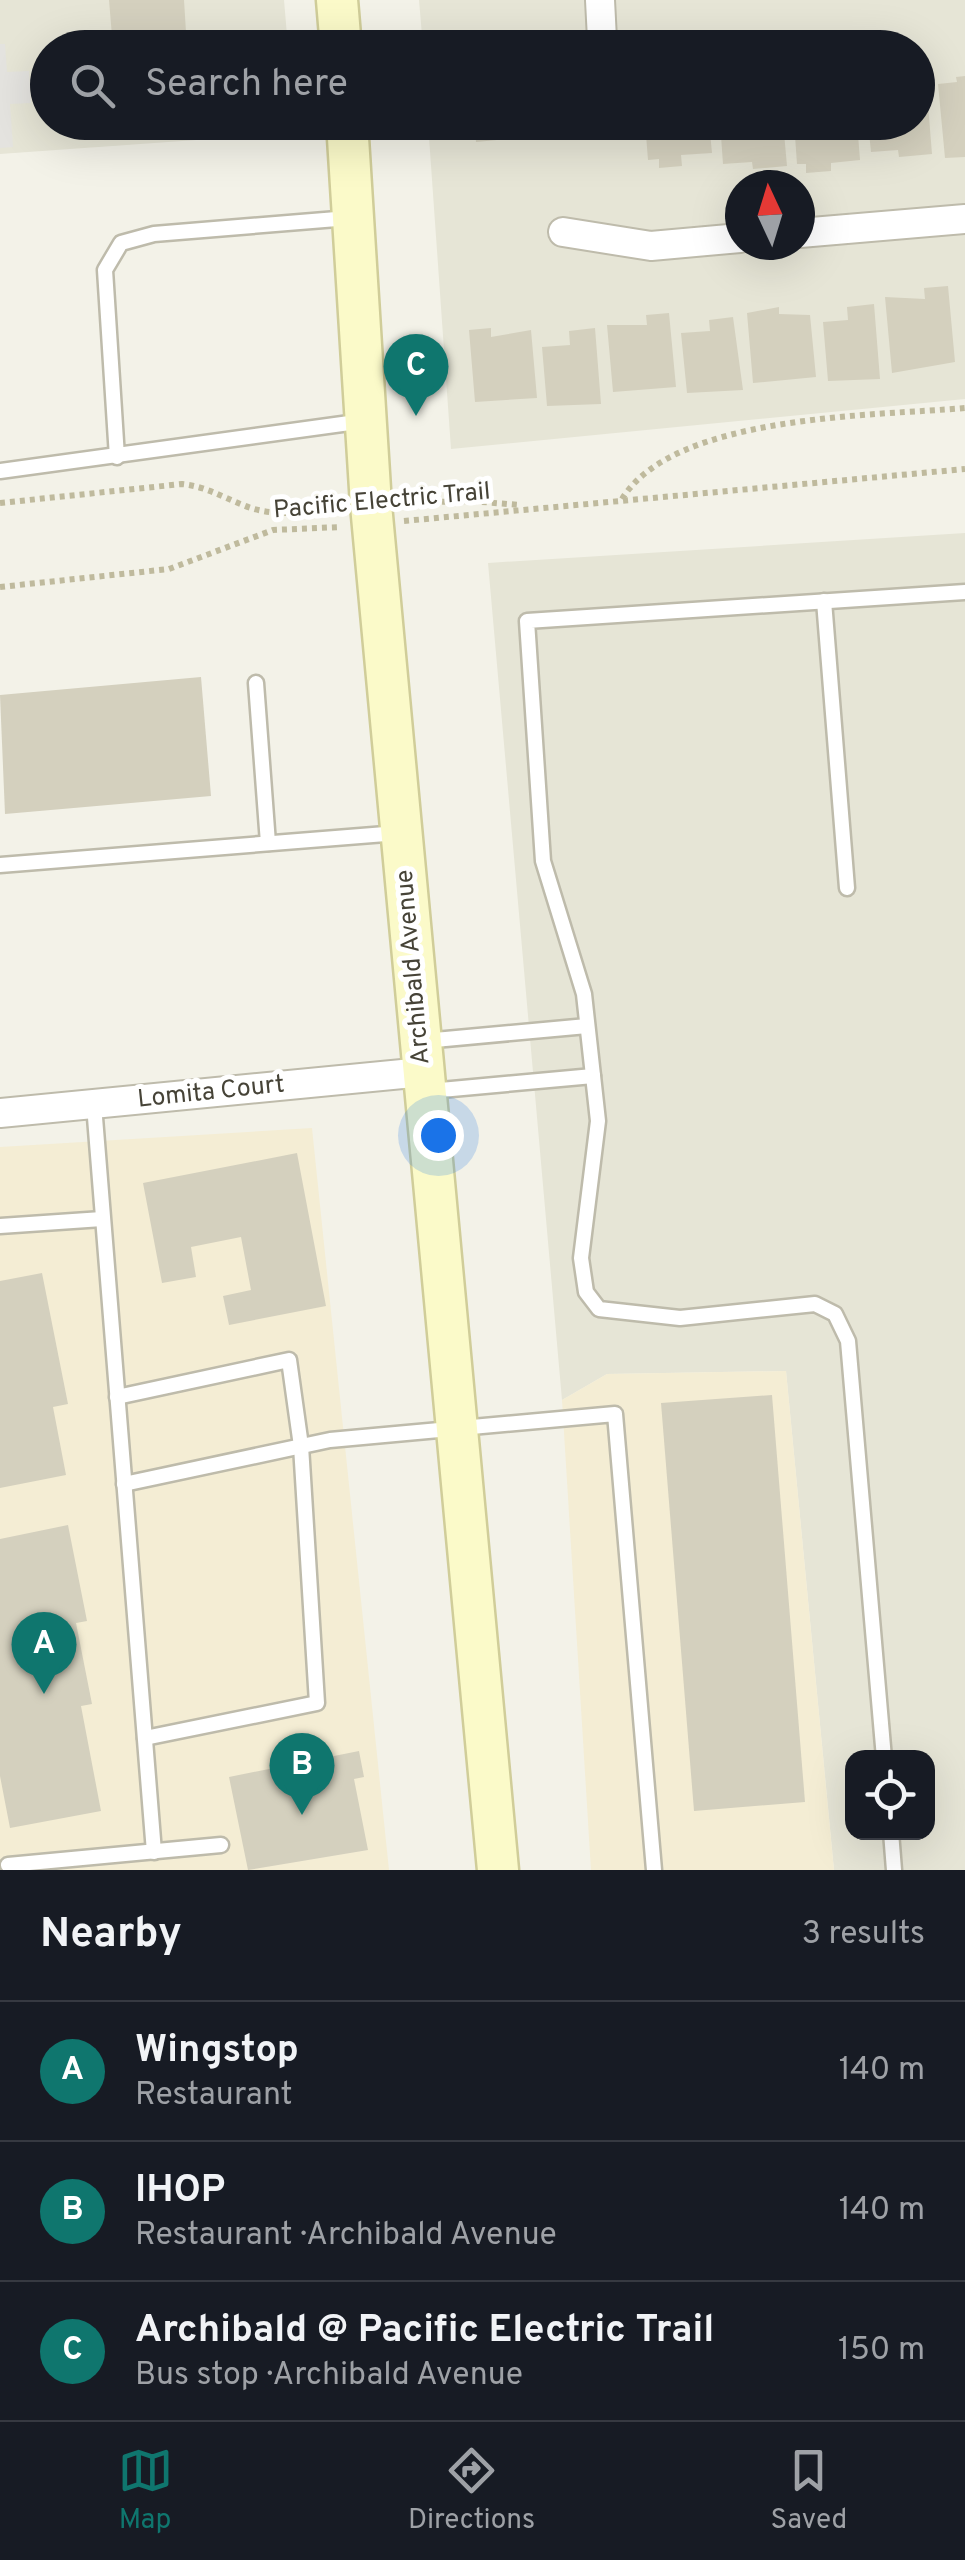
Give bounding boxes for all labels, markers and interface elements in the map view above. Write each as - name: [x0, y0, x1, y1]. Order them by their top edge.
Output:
- search box: [30, 30, 935, 140]
- icon: search: [65, 58, 120, 113]
- text: Search here: [145, 61, 348, 110]
- north arrow: [725, 170, 815, 260]
- pin: C: [384, 334, 448, 416]
- street label: Pacific Electric Trail: [272, 477, 492, 527]
- street label: Archibald Avenue: [390, 868, 438, 1066]
- street label: Lomita Court: [136, 1069, 286, 1117]
- your location: [413, 1110, 464, 1161]
- pin: A: [12, 1612, 76, 1694]
- pin: B: [270, 1732, 334, 1815]
- map controls: [845, 1750, 935, 1840]
- button: locate: [845, 1750, 935, 1840]
- text: Nearby: [40, 1909, 182, 1962]
- text: 3 results: [802, 1915, 925, 1955]
- text: Wingstop: [135, 2027, 299, 2076]
- text: A: [61, 2051, 84, 2091]
- text: 140 m: [839, 2051, 925, 2091]
- text: Restaurant: [135, 2076, 293, 2116]
- text: IHOP: [135, 2167, 225, 2216]
- text: B: [61, 2191, 84, 2231]
- text: 140 m: [839, 2191, 925, 2231]
- text: Restaurant · Archibald Avenue: [135, 2216, 557, 2256]
- text: Archibald @ Pacific Electric Trail: [135, 2307, 714, 2356]
- text: C: [62, 2331, 83, 2371]
- text: 150 m: [838, 2331, 925, 2371]
- text: Bus stop · Archibald Avenue: [135, 2356, 523, 2396]
- tab: Map: [118, 2443, 173, 2539]
- tab: Directions: [408, 2443, 535, 2539]
- tab: Saved: [770, 2443, 847, 2539]

